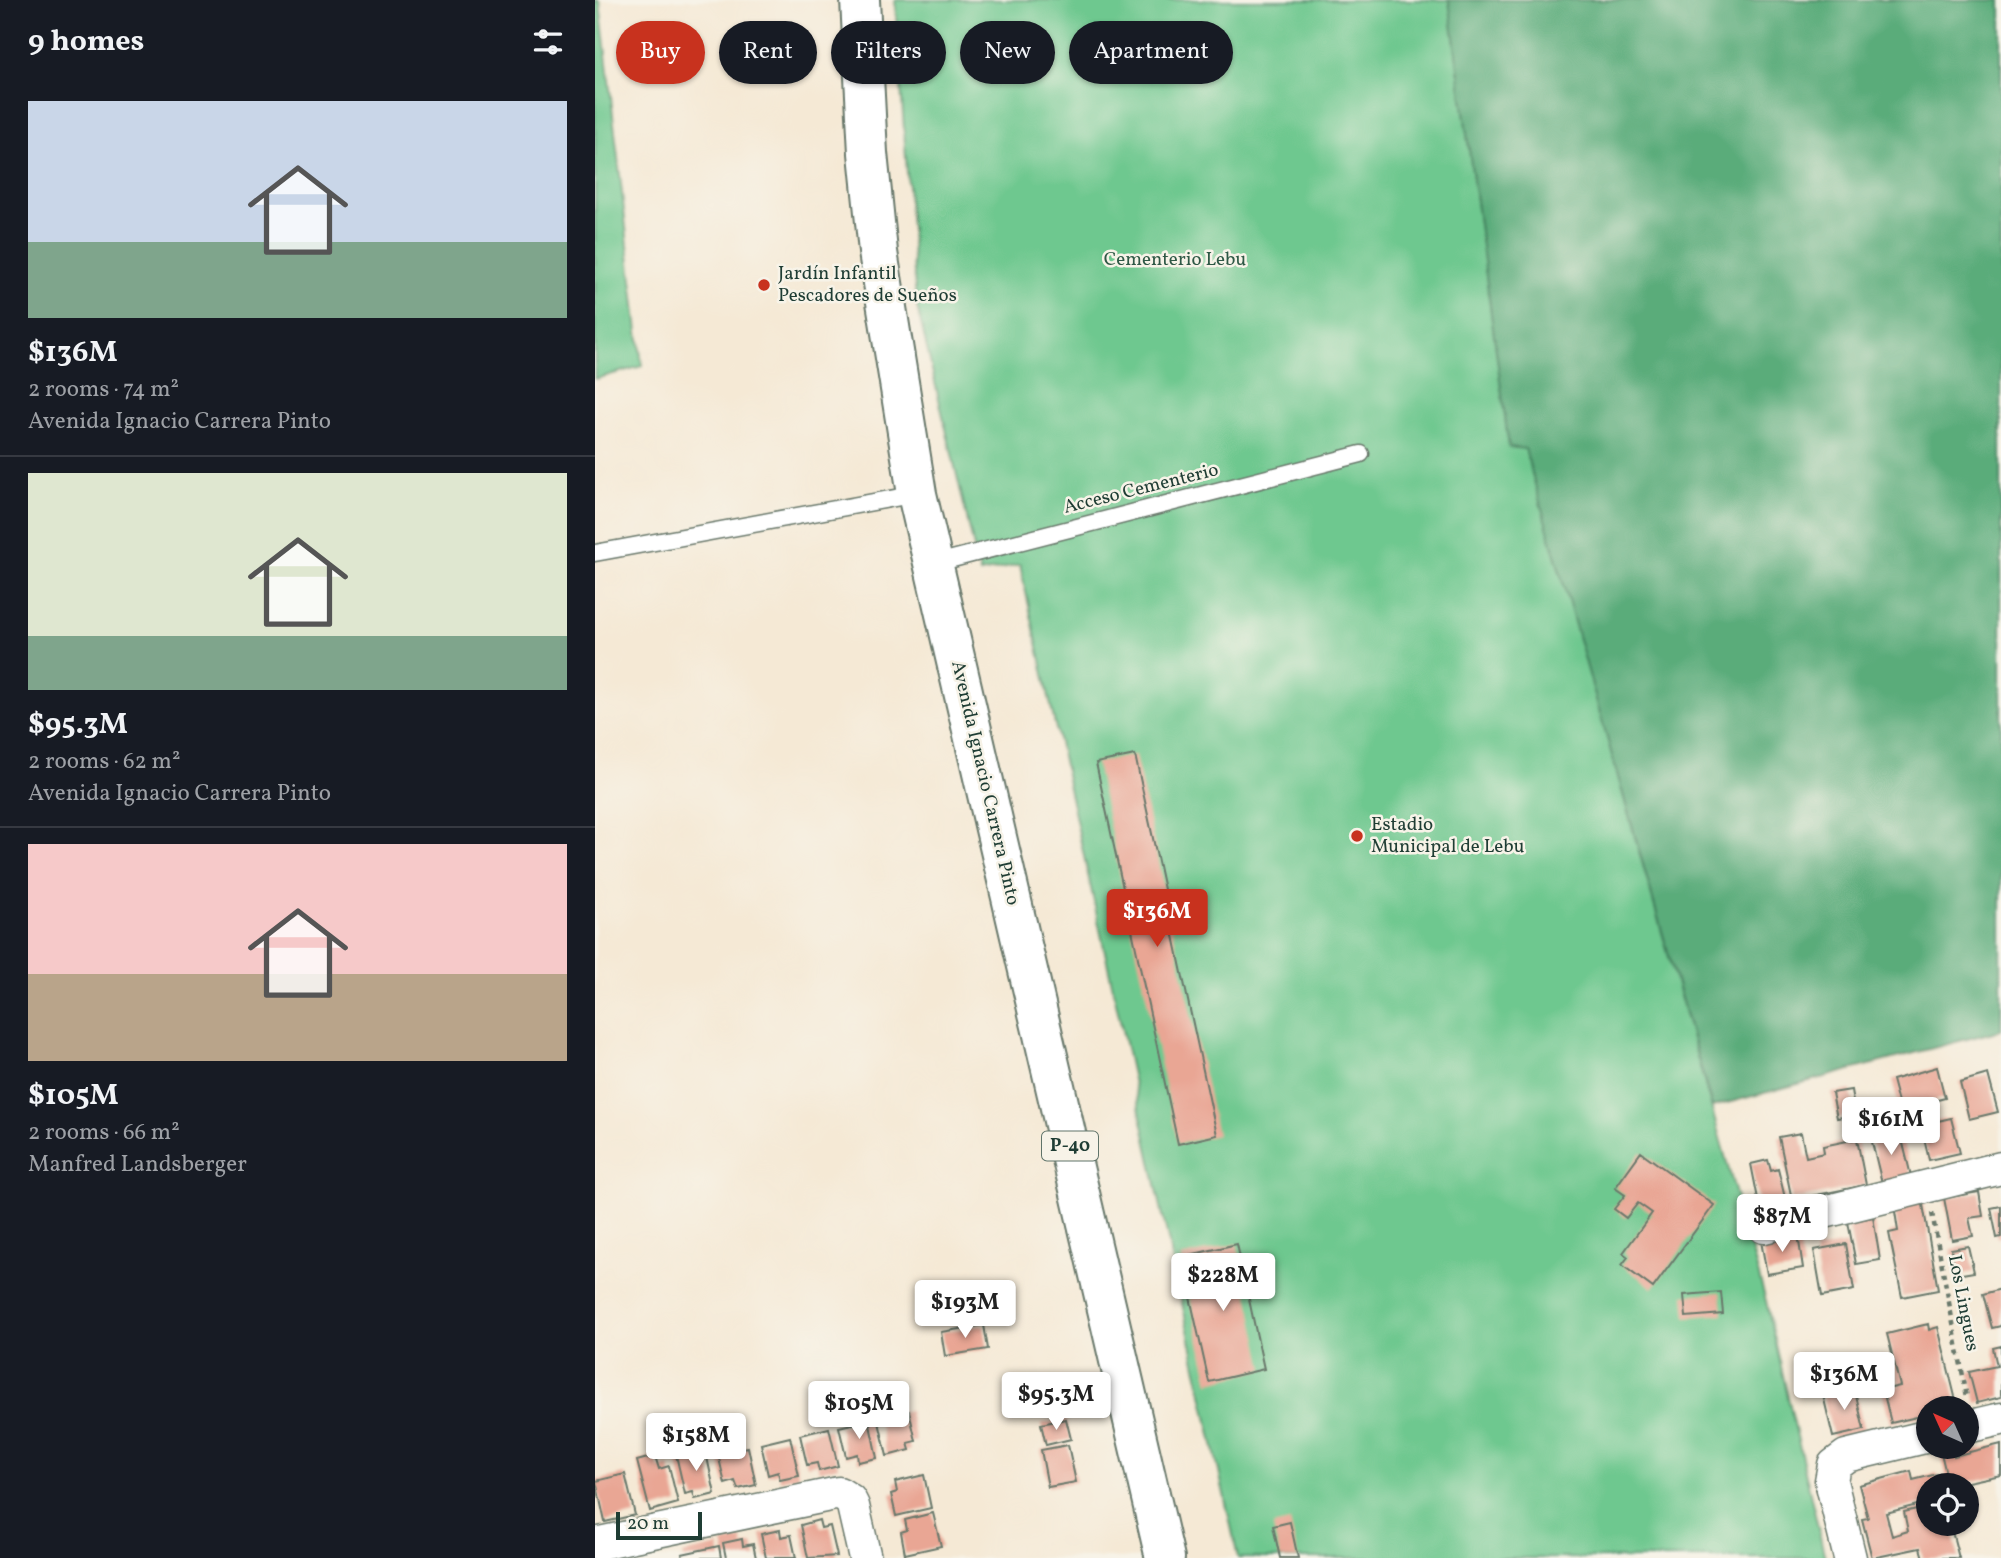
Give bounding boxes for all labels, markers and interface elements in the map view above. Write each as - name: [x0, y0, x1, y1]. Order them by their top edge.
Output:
- text: 9 homes: [28, 21, 144, 63]
- chip: Buy: [616, 21, 705, 84]
- chip: Rent: [719, 21, 817, 84]
- chip: Filters: [831, 21, 946, 84]
- chip: New: [960, 21, 1055, 84]
- chip: Apartment: [1069, 21, 1233, 84]
- icon: filters: [529, 23, 567, 61]
- icon: home: [235, 147, 361, 273]
- park label: Cementerio Lebu: [1104, 247, 1246, 273]
- place label: Jardín Infantil Pescadores de Sueños: [778, 261, 957, 309]
- marker: Jardín Infantil Pescadores de Sueños: [756, 277, 772, 293]
- text: $136M: [28, 332, 118, 374]
- text: 2 rooms · 74 m²: [28, 374, 179, 406]
- text: Avenida Ignacio Carrera Pinto: [28, 406, 331, 438]
- street label: Acceso Cementerio: [1061, 457, 1221, 521]
- icon: home: [235, 519, 361, 645]
- street label: Avenida Ignacio Carrera Pinto: [944, 658, 1026, 908]
- text: $95.3M: [28, 704, 128, 746]
- text: 2 rooms · 62 m²: [28, 746, 180, 778]
- text: Avenida Ignacio Carrera Pinto: [28, 778, 331, 810]
- place label: Estadio Municipal de Lebu: [1371, 812, 1524, 860]
- marker: Estadio Municipal de Lebu: [1349, 828, 1365, 844]
- icon: home: [235, 890, 361, 1016]
- pin: $136M: [1108, 890, 1206, 949]
- text: $136M: [1123, 896, 1191, 928]
- text: $105M: [28, 1075, 119, 1117]
- pin: $161M: [1842, 1098, 1940, 1157]
- text: $161M: [1858, 1104, 1924, 1136]
- text: 2 rooms · 66 m²: [28, 1117, 180, 1149]
- road number: P-40: [1042, 1132, 1098, 1161]
- text: Manfred Landsberger: [28, 1149, 247, 1181]
- pin: $87M: [1741, 1194, 1823, 1254]
- text: $87M: [1753, 1201, 1811, 1233]
- street label: Los Lingues: [1941, 1252, 1985, 1354]
- pin: $228M: [1174, 1254, 1272, 1313]
- text: $228M: [1187, 1260, 1259, 1292]
- pin: $193M: [916, 1280, 1014, 1340]
- text: $193M: [931, 1287, 999, 1319]
- pin: $136M: [1795, 1352, 1893, 1412]
- text: $136M: [1810, 1359, 1878, 1391]
- pin: $95.3M: [999, 1372, 1113, 1432]
- text: $95.3M: [1018, 1379, 1094, 1411]
- pin: $105M: [810, 1382, 908, 1441]
- text: $105M: [824, 1388, 894, 1420]
- north arrow: [1916, 1396, 1979, 1460]
- map controls: [1916, 1396, 1979, 1536]
- pin: $158M: [647, 1414, 745, 1473]
- text: $158M: [662, 1420, 730, 1452]
- button: locate: [1916, 1473, 1979, 1536]
- scale bar: [616, 1509, 702, 1541]
- text: 20 m: [627, 1511, 669, 1537]

